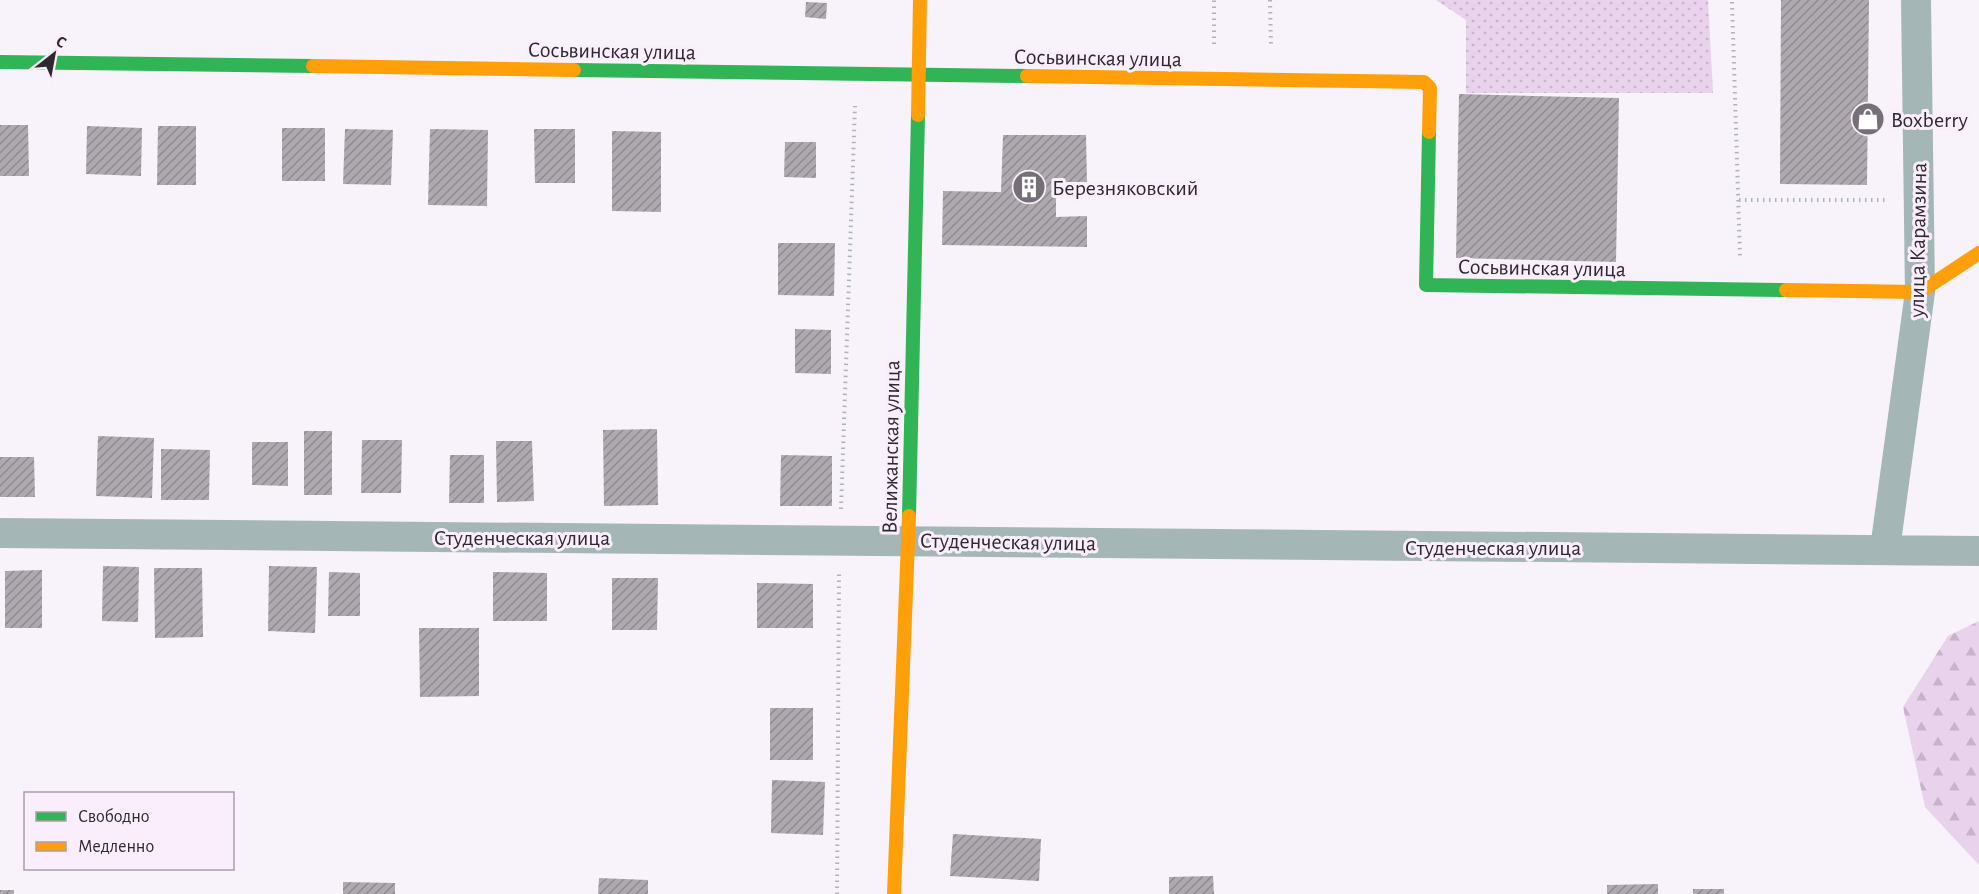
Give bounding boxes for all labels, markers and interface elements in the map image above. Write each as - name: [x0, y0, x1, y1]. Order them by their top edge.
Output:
- north arrow: [24, 24, 84, 84]
- text: С: [53, 33, 69, 51]
- street label: Сосьвинская улица: [528, 39, 696, 63]
- street label: Сосьвинская улица: [1014, 46, 1182, 70]
- shop icon: Boxberry: [1850, 101, 1886, 137]
- place label: Boxberry: [1891, 109, 1969, 131]
- street label: улица Карамзина: [1906, 162, 1930, 319]
- building icon: Березняковский: [1011, 169, 1047, 205]
- place label: Березняковский: [1052, 177, 1198, 199]
- street label: Сосьвинская улица: [1458, 256, 1626, 280]
- street label: Велижанская улица: [878, 360, 904, 534]
- street label: Студенческая улица: [434, 527, 610, 549]
- street label: Студенческая улица: [920, 529, 1096, 555]
- street label: Студенческая улица: [1405, 537, 1581, 559]
- legend: [24, 792, 234, 870]
- text: Свободно: [78, 807, 150, 826]
- text: Медленно: [78, 838, 154, 856]

